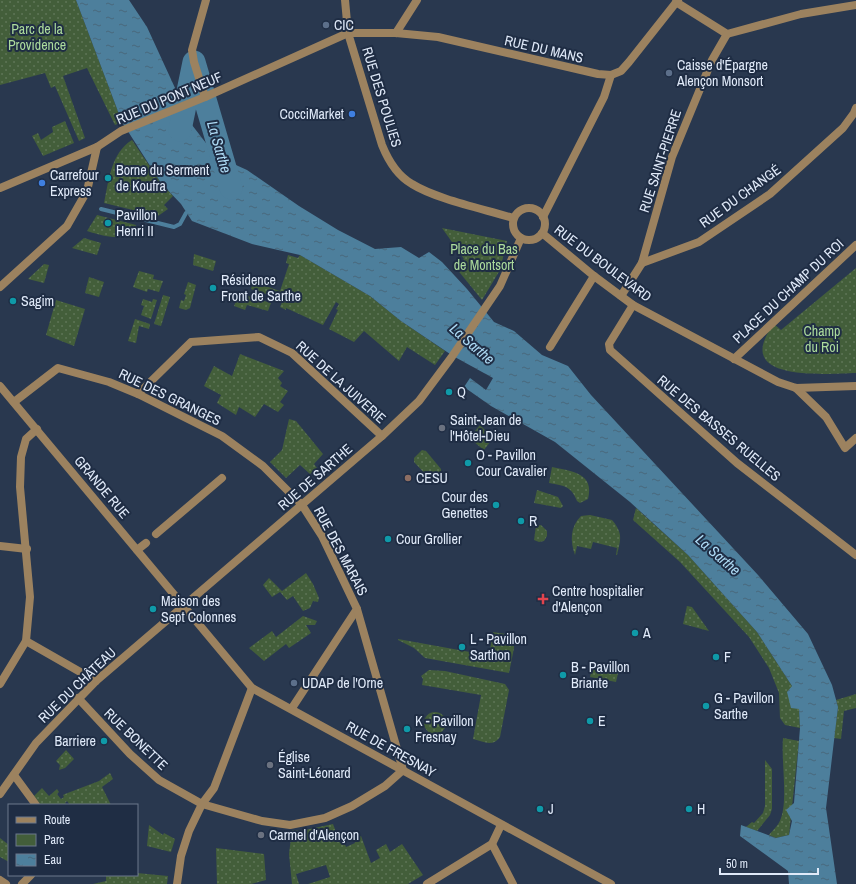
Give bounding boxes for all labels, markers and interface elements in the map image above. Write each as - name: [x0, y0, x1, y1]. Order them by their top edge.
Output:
- place label: CIC: [334, 16, 354, 34]
- park label: Parc de la Providence: [8, 20, 66, 54]
- marker: CIC: [321, 20, 331, 30]
- street label: RUE DU MANS: [503, 31, 586, 67]
- street label: RUE DES POULIES: [358, 45, 406, 150]
- place label: Caisse d'Épargne Alençon Monsort: [676, 56, 768, 90]
- street label: RUE DU PONT NEUF: [113, 68, 225, 128]
- marker: Caisse d'Épargne Alençon Monsort: [664, 68, 674, 78]
- place label: CocciMarket: [280, 105, 344, 123]
- street label: RUE SAINT-PIERRE: [635, 107, 685, 215]
- marker: CocciMarket: [347, 109, 357, 119]
- water label: La Sarthe: [202, 118, 237, 176]
- street label: RUE DU CHANGÉ: [696, 160, 784, 232]
- place label: Borne du Serment de Koufra: [116, 161, 209, 195]
- place label: Carrefour Express: [50, 166, 99, 200]
- marker: Borne du Serment de Koufra: [103, 173, 113, 183]
- marker: Carrefour Express: [37, 178, 47, 188]
- place label: Pavillon Henri II: [116, 206, 157, 240]
- marker: Pavillon Henri II: [103, 218, 113, 228]
- street label: RUE DU BOULEVARD: [551, 221, 655, 305]
- street label: PLACE DU CHAMP DU ROI: [729, 235, 847, 347]
- park label: Place du Bas de Montsort: [450, 240, 518, 274]
- place label: Résidence Front de Sarthe: [221, 271, 301, 305]
- marker: Résidence Front de Sarthe: [208, 283, 218, 293]
- place label: Sagim: [21, 292, 54, 310]
- marker: Sagim: [8, 296, 18, 306]
- water label: La Sarthe: [445, 318, 499, 369]
- park label: Champ du Roi: [803, 322, 841, 356]
- street label: RUE DE LA JUIVERIE: [292, 337, 390, 427]
- street label: RUE DES GRANGES: [116, 364, 224, 430]
- street label: RUE DES BASSES RUELLES: [654, 371, 785, 485]
- place label: Q: [457, 383, 466, 401]
- marker: Q: [444, 387, 454, 397]
- place label: Saint-Jean de l'Hôtel-Dieu: [450, 411, 521, 445]
- marker: Saint-Jean de l'Hôtel-Dieu: [437, 423, 447, 433]
- street label: RUE DE SARTHE: [274, 440, 356, 514]
- place label: O - Pavillon Cour Cavalier: [476, 446, 547, 480]
- street label: GRANDE RUE: [71, 452, 133, 522]
- marker: O - Pavillon Cour Cavalier: [463, 458, 473, 468]
- place label: CESU: [416, 469, 448, 487]
- marker: CESU: [403, 473, 413, 483]
- place label: Cour des Genettes: [441, 488, 488, 522]
- marker: Cour des Genettes: [491, 500, 501, 510]
- street label: RUE DES MARAIS: [310, 503, 372, 599]
- place label: R: [529, 512, 537, 530]
- marker: R: [516, 516, 526, 526]
- water label: La Sarthe: [691, 529, 745, 580]
- place label: Cour Grollier: [396, 530, 462, 548]
- marker: Cour Grollier: [383, 534, 393, 544]
- place label: Centre hospitalier d'Alençon: [552, 582, 643, 616]
- place label: Maison des Sept Colonnes: [161, 592, 237, 626]
- marker: Centre hospitalier d'Alençon: [537, 593, 549, 605]
- marker: Maison des Sept Colonnes: [148, 604, 158, 614]
- place label: A: [642, 624, 651, 642]
- marker: A: [630, 628, 640, 638]
- place label: L - Pavillon Sarthon: [470, 630, 527, 664]
- marker: L - Pavillon Sarthon: [457, 642, 467, 652]
- street label: RUE DU CHÂTEAU: [34, 643, 120, 727]
- place label: F: [724, 648, 731, 666]
- marker: F: [711, 652, 721, 662]
- place label: B - Pavillon Briante: [571, 658, 630, 692]
- marker: B - Pavillon Briante: [558, 670, 568, 680]
- place label: UDAP de l'Orne: [302, 674, 383, 692]
- marker: UDAP de l'Orne: [289, 678, 299, 688]
- place label: G - Pavillon Sarthe: [714, 689, 774, 723]
- marker: G - Pavillon Sarthe: [701, 701, 711, 711]
- street label: RUE BONETTE: [100, 704, 172, 774]
- place label: K - Pavillon Fresnay: [415, 712, 474, 746]
- place label: E: [598, 712, 606, 730]
- marker: E: [585, 716, 595, 726]
- street label: RUE DE FRESNAY: [343, 717, 439, 781]
- marker: K - Pavillon Fresnay: [402, 724, 412, 734]
- place label: Barriere: [55, 732, 96, 750]
- marker: Barriere: [99, 736, 109, 746]
- place label: Église Saint-Léonard: [278, 748, 351, 782]
- marker: Église Saint-Léonard: [265, 760, 275, 770]
- place label: J: [548, 800, 554, 818]
- place label: H: [697, 800, 705, 818]
- legend: [8, 804, 138, 876]
- marker: J: [535, 804, 545, 814]
- marker: H: [684, 804, 694, 814]
- text: Route: [44, 812, 70, 828]
- place label: Carmel d'Alençon: [269, 826, 359, 844]
- marker: Carmel d'Alençon: [256, 830, 266, 840]
- text: Parc: [44, 832, 64, 848]
- scale bar: [720, 850, 818, 876]
- text: Eau: [44, 852, 62, 868]
- text: 50 m: [726, 856, 748, 872]

